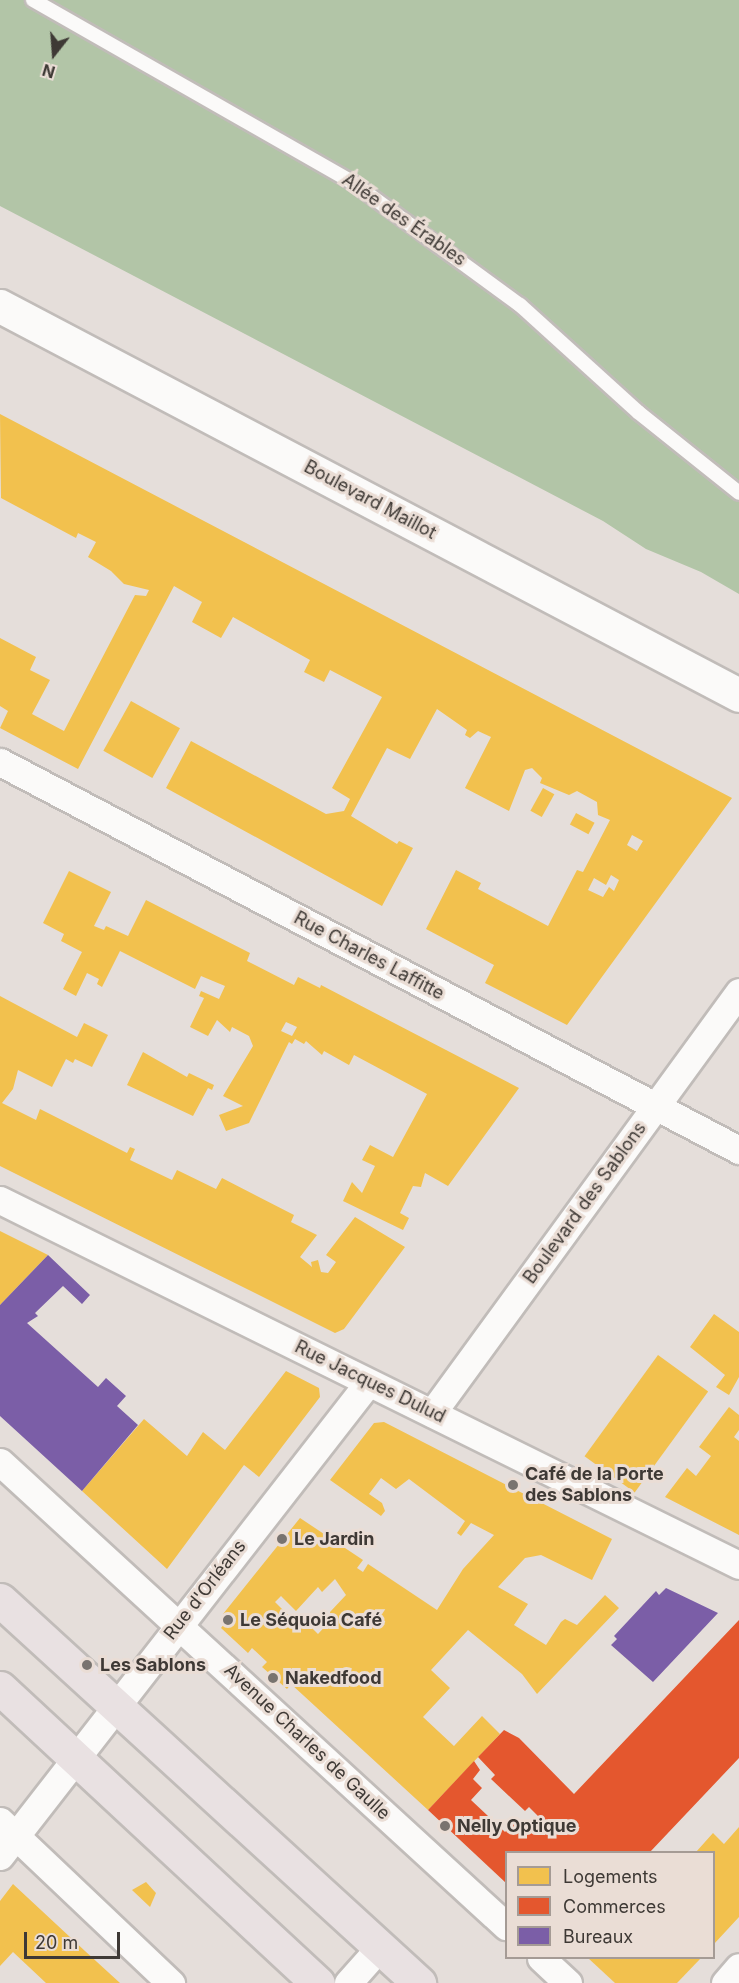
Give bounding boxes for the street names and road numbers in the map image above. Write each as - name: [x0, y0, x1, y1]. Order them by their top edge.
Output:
- street label: Allée des Érables: [338, 169, 470, 271]
- street label: Boulevard Maillot: [300, 456, 440, 544]
- street label: Rue Charles Laffitte: [290, 907, 448, 1005]
- street label: Boulevard des Sablons: [519, 1118, 651, 1288]
- street label: Rue Jacques Dulud: [291, 1336, 449, 1428]
- street label: Rue d'Orléans: [159, 1536, 251, 1644]
- street label: Avenue Charles de Gaulle: [220, 1660, 394, 1824]

